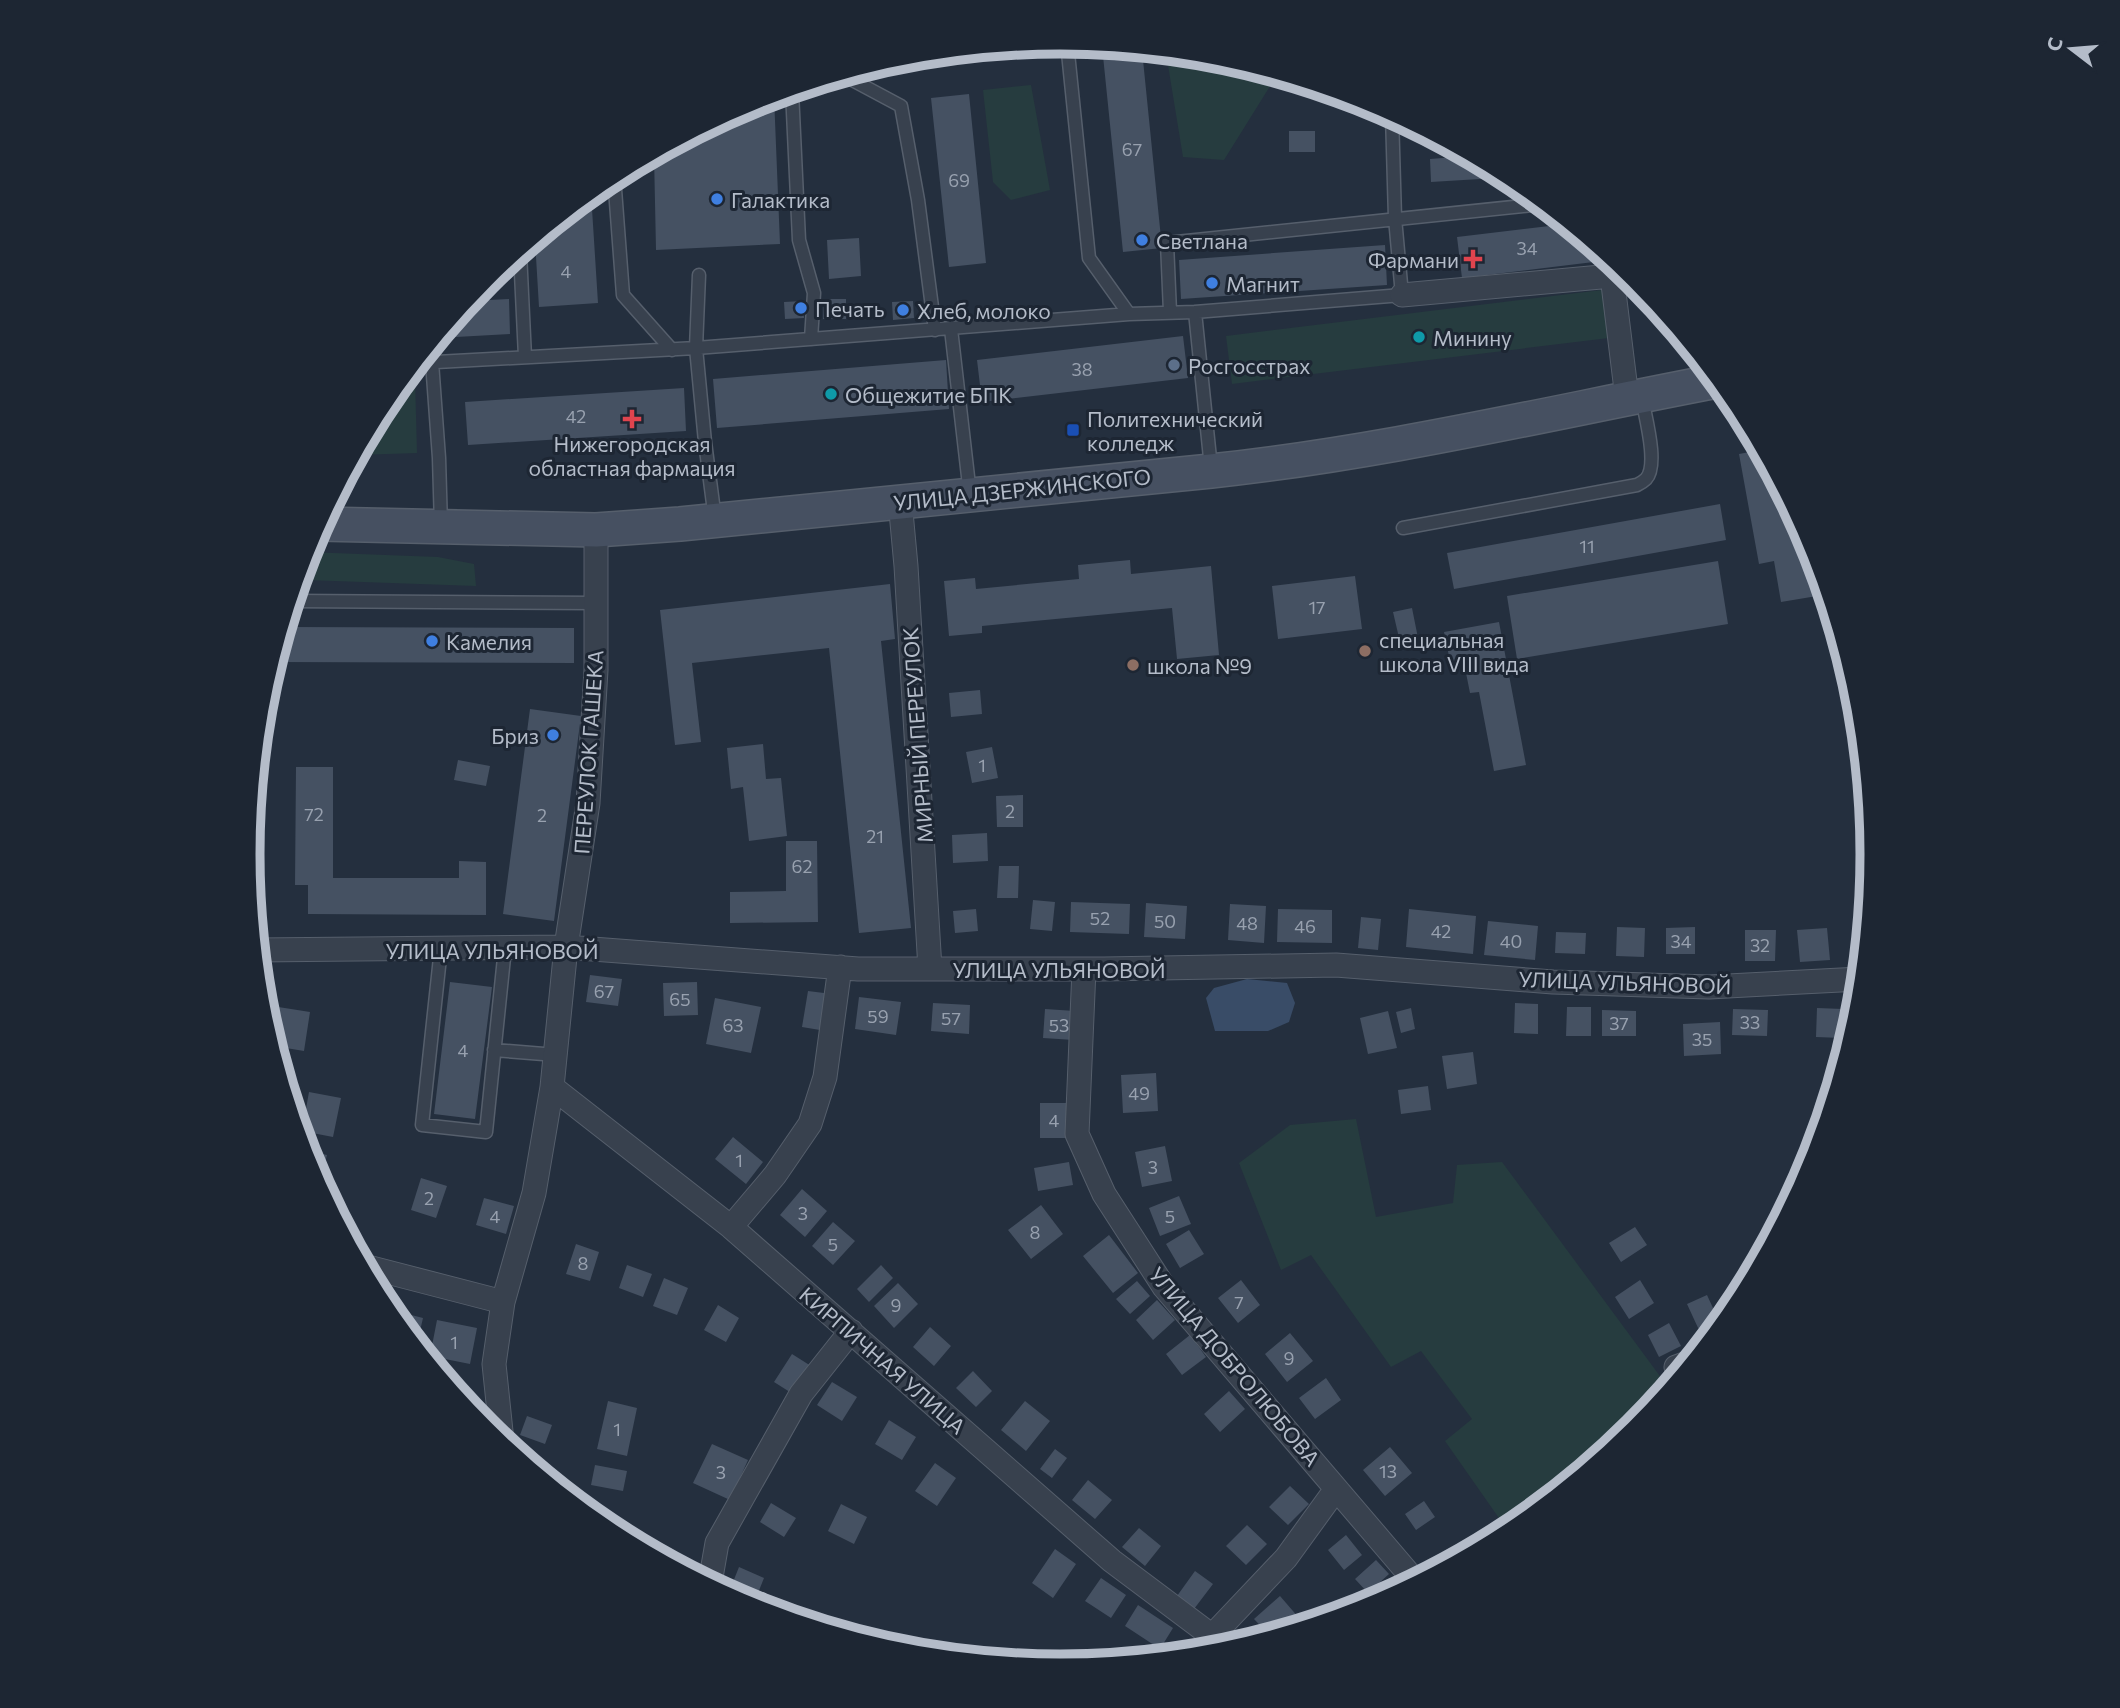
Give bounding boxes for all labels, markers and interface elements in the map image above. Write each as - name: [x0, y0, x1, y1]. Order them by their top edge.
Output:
- north arrow: [2036, 14, 2106, 84]
- text: С: [2041, 35, 2067, 54]
- house number: 67: [1122, 138, 1142, 160]
- house number: 69: [948, 169, 970, 191]
- place label: Галактика: [731, 187, 830, 212]
- marker: Галактика: [709, 191, 725, 207]
- place label: Светлана: [1156, 228, 1248, 253]
- marker: Светлана: [1134, 232, 1150, 248]
- house number: 34: [1516, 237, 1538, 259]
- place label: Фармани: [1368, 247, 1459, 272]
- marker: Фармани: [1465, 251, 1481, 267]
- house number: 4: [561, 260, 572, 282]
- place label: Магнит: [1226, 271, 1300, 296]
- marker: Магнит: [1204, 275, 1220, 291]
- place label: Печать: [815, 296, 885, 321]
- place label: Хлеб, молоко: [917, 298, 1051, 323]
- marker: Печать: [793, 300, 809, 316]
- marker: Хлеб, молоко: [895, 302, 911, 318]
- place label: Минину: [1433, 325, 1512, 350]
- marker: Минину: [1411, 329, 1427, 345]
- place label: Росгосстрах: [1188, 353, 1310, 378]
- marker: Росгосстрах: [1166, 357, 1182, 373]
- house number: 38: [1071, 358, 1093, 380]
- place label: Общежитие БПК: [845, 382, 1012, 407]
- marker: Общежитие БПК: [823, 386, 839, 402]
- house number: 42: [566, 405, 586, 427]
- place label: Политехнический колледж: [1087, 406, 1263, 455]
- marker: Нижегородская областная фармация: [624, 411, 640, 427]
- marker: Политехнический колледж: [1065, 422, 1081, 438]
- place label: Нижегородская областная фармация: [528, 431, 736, 480]
- street label: УЛИЦА ДЗЕРЖИНСКОГО: [892, 463, 1152, 515]
- house number: 11: [1579, 535, 1595, 557]
- house number: 17: [1308, 596, 1326, 618]
- street label: МИРНЫЙ ПЕРЕУЛОК: [897, 626, 937, 844]
- place label: специальная школа VIII вида: [1379, 627, 1529, 676]
- place label: Камелия: [446, 629, 532, 654]
- marker: Камелия: [424, 633, 440, 649]
- marker: специальная школа VIII вида: [1357, 643, 1373, 659]
- street label: ПЕРЕУЛОК ГАШЕКА: [568, 649, 608, 855]
- place label: школа №9: [1147, 653, 1252, 678]
- marker: школа №9: [1125, 657, 1141, 673]
- place label: Бриз: [491, 723, 539, 748]
- marker: Бриз: [545, 727, 561, 743]
- house number: 1: [978, 754, 986, 776]
- house number: 2: [1005, 800, 1015, 822]
- house number: 72: [304, 803, 324, 825]
- house number: 2: [537, 804, 547, 826]
- house number: 21: [866, 825, 884, 847]
- house number: 62: [792, 855, 812, 877]
- house number: 52: [1090, 907, 1110, 929]
- house number: 50: [1154, 910, 1176, 932]
- house number: 48: [1236, 912, 1258, 934]
- house number: 46: [1294, 915, 1316, 937]
- house number: 42: [1431, 920, 1451, 942]
- house number: 40: [1500, 930, 1522, 952]
- house number: 34: [1670, 930, 1692, 952]
- house number: 32: [1750, 934, 1770, 956]
- street label: УЛИЦА УЛЬЯНОВОЙ: [385, 938, 599, 963]
- street label: УЛИЦА УЛЬЯНОВОЙ: [952, 957, 1166, 982]
- street label: УЛИЦА УЛЬЯНОВОЙ: [1518, 966, 1732, 998]
- house number: 67: [594, 980, 614, 1002]
- house number: 65: [669, 988, 691, 1010]
- house number: 59: [867, 1005, 889, 1027]
- house number: 57: [941, 1007, 961, 1029]
- house number: 33: [1740, 1011, 1760, 1033]
- house number: 37: [1609, 1012, 1629, 1034]
- house number: 63: [722, 1014, 744, 1036]
- house number: 53: [1049, 1014, 1069, 1036]
- house number: 35: [1692, 1028, 1712, 1050]
- house number: 4: [458, 1039, 469, 1061]
- house number: 49: [1128, 1082, 1150, 1104]
- house number: 4: [1049, 1109, 1060, 1131]
- house number: 1: [735, 1149, 743, 1171]
- house number: 3: [1148, 1156, 1158, 1178]
- house number: 2: [424, 1187, 434, 1209]
- house number: 3: [798, 1202, 808, 1224]
- house number: 4: [490, 1205, 501, 1227]
- house number: 5: [1165, 1205, 1175, 1227]
- house number: 8: [1030, 1221, 1041, 1243]
- house number: 5: [828, 1233, 838, 1255]
- house number: 8: [578, 1252, 589, 1274]
- street label: УЛИЦА ДОБРОЛЮБОВА: [1144, 1261, 1326, 1471]
- street label: КИРПИЧНАЯ УЛИЦА: [795, 1281, 971, 1439]
- house number: 7: [1234, 1291, 1244, 1313]
- house number: 9: [891, 1294, 901, 1316]
- house number: 1: [450, 1331, 458, 1353]
- house number: 9: [1284, 1347, 1294, 1369]
- house number: 1: [613, 1418, 621, 1440]
- house number: 13: [1379, 1460, 1397, 1482]
- house number: 3: [716, 1461, 726, 1483]

